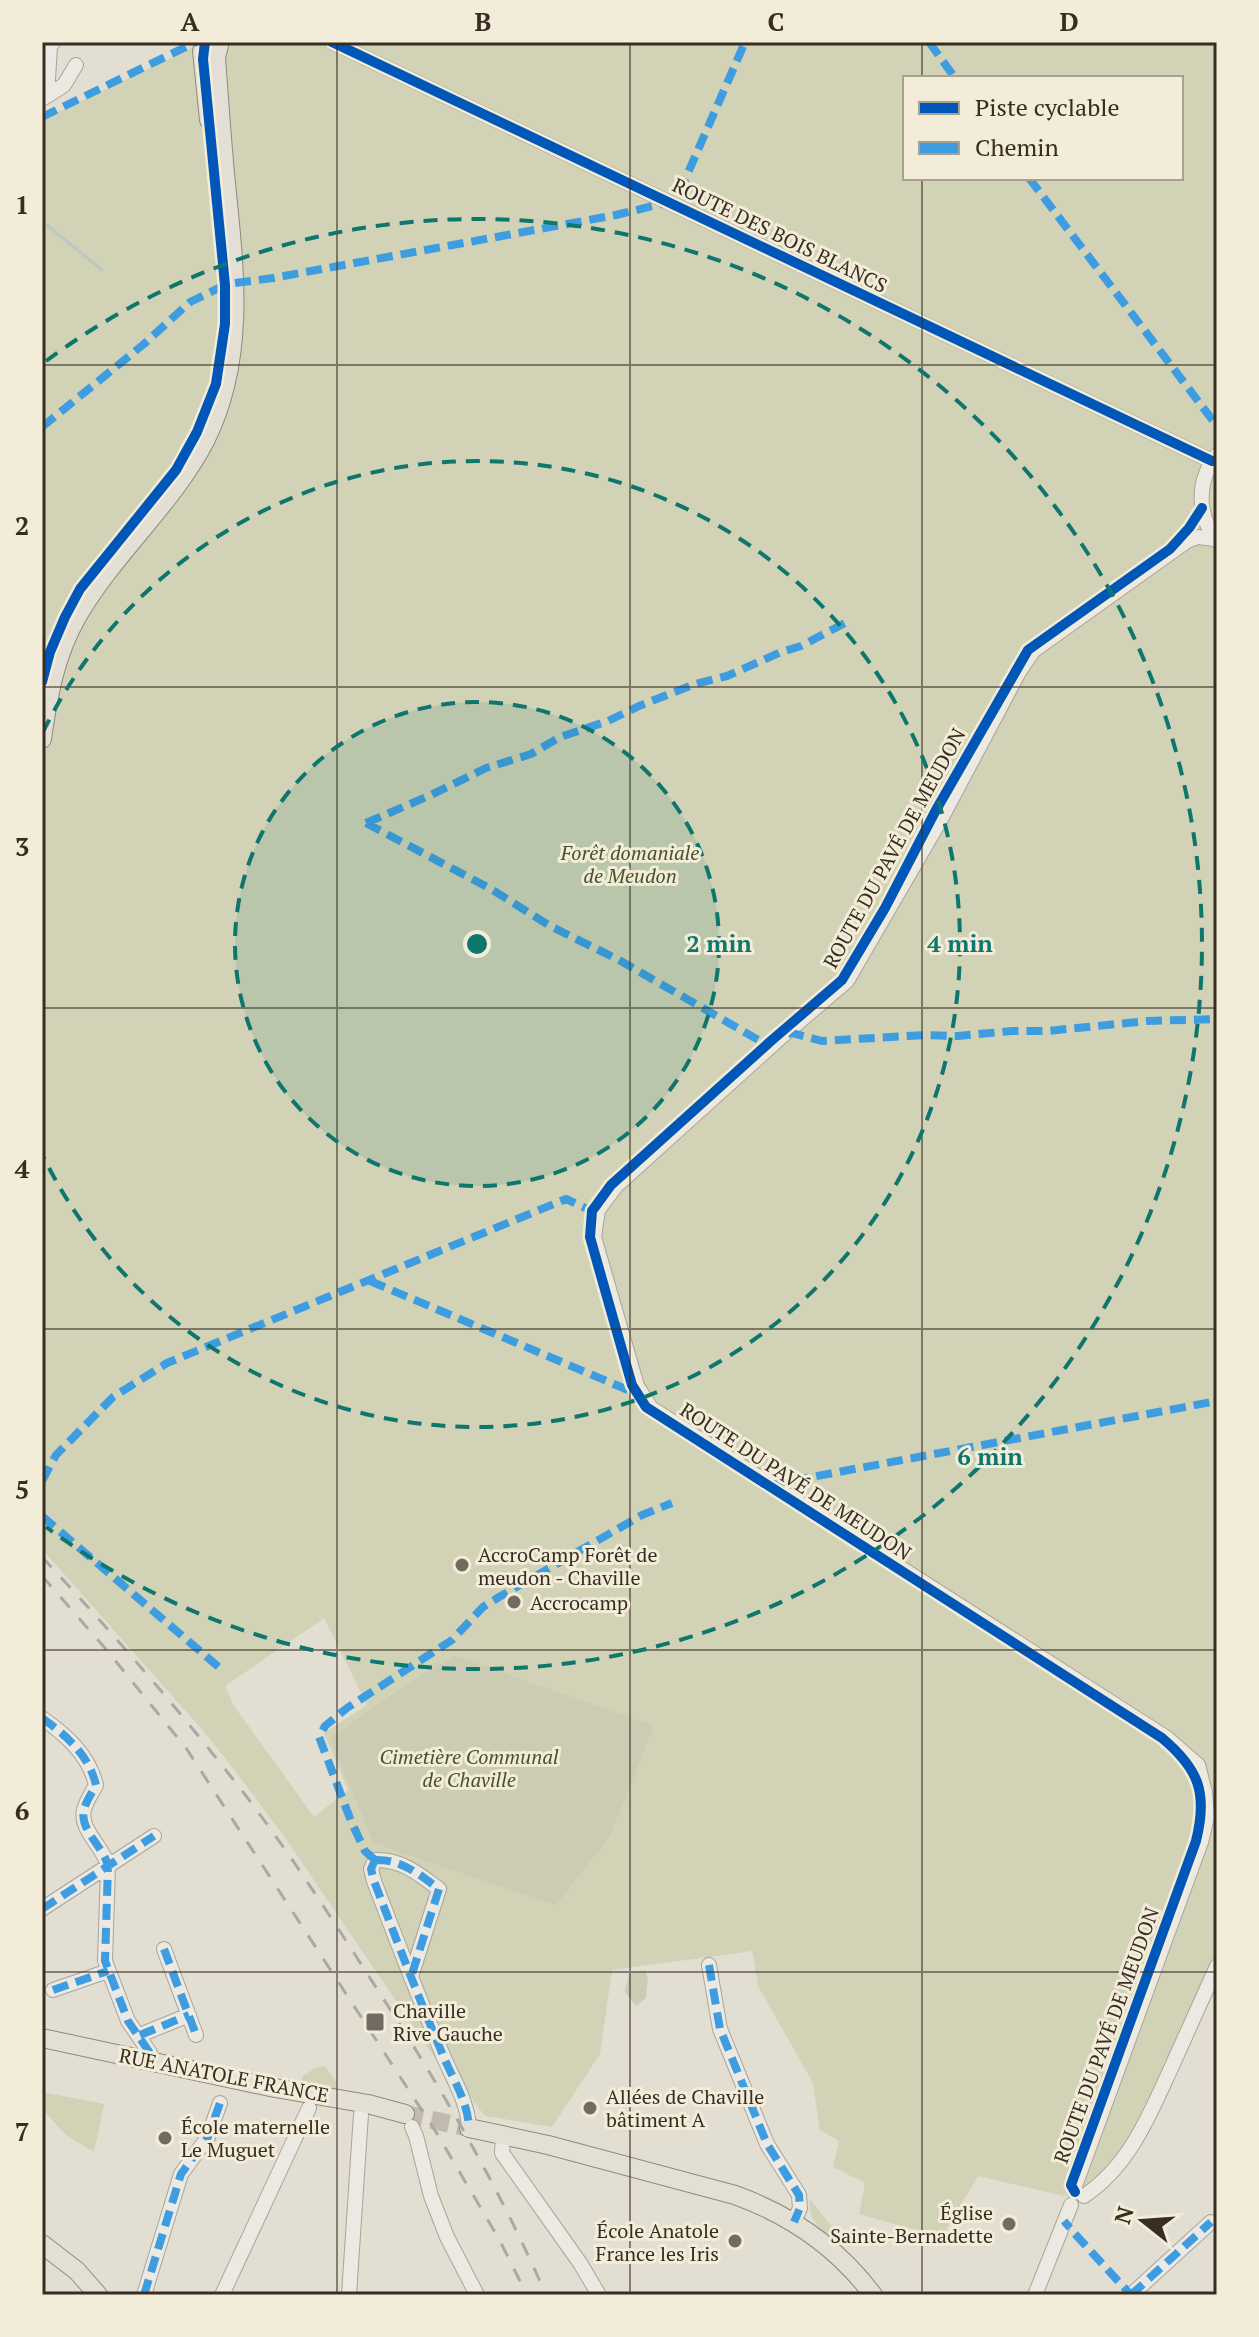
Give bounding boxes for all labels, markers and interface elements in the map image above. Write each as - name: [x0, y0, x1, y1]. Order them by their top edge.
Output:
- text: A: [181, 4, 200, 38]
- text: B: [475, 4, 491, 38]
- text: C: [768, 4, 784, 38]
- text: D: [1059, 4, 1079, 38]
- legend: [903, 76, 1183, 180]
- text: Piste cyclable: [975, 91, 1120, 123]
- text: Chemin: [975, 131, 1059, 163]
- street label: ROUTE DES BOIS BLANCS: [668, 171, 892, 299]
- text: 1: [15, 187, 29, 221]
- text: 2: [15, 508, 29, 542]
- street label: ROUTE DU PAVÉ DE MEUDON: [817, 723, 972, 973]
- text: 3: [15, 829, 29, 863]
- park label: Forêt domaniale de Meudon: [560, 839, 699, 889]
- text: 2 min: [686, 927, 752, 959]
- text: 4 min: [927, 927, 993, 959]
- centre of rings: [463, 930, 491, 958]
- text: 4: [15, 1151, 30, 1185]
- street label: ROUTE DU PAVÉ DE MEUDON: [675, 1396, 917, 1566]
- text: 6 min: [957, 1440, 1023, 1472]
- text: 5: [15, 1472, 29, 1506]
- place label: AccroCamp Forêt de meudon - Chaville: [478, 1541, 658, 1591]
- marker: AccroCamp Forêt de meudon - Chaville: [453, 1556, 471, 1574]
- place label: Accrocamp: [530, 1589, 628, 1616]
- marker: Accrocamp: [505, 1593, 523, 1611]
- park label: Cimetière Communal de Chaville: [380, 1743, 559, 1793]
- text: 6: [15, 1793, 29, 1827]
- street label: ROUTE DU PAVÉ DE MEUDON: [1047, 1903, 1165, 2167]
- place label: Chaville Rive Gauche: [393, 1997, 503, 2047]
- marker: Chaville Rive Gauche: [364, 2011, 386, 2033]
- street label: RUE ANATOLE FRANCE: [117, 2041, 331, 2109]
- place label: Allées de Chaville bâtiment A: [606, 2083, 764, 2133]
- marker: Allées de Chaville bâtiment A: [581, 2099, 599, 2117]
- place label: École maternelle Le Muguet: [181, 2113, 330, 2163]
- text: 7: [15, 2114, 29, 2148]
- marker: École maternelle Le Muguet: [156, 2129, 174, 2147]
- north arrow: [1103, 2181, 1183, 2261]
- place label: Église Sainte-Bernadette: [830, 2199, 993, 2249]
- text: N: [1107, 2202, 1140, 2227]
- marker: Église Sainte-Bernadette: [1000, 2215, 1018, 2233]
- place label: École Anatole France les Iris: [596, 2217, 719, 2267]
- marker: École Anatole France les Iris: [726, 2232, 744, 2250]

